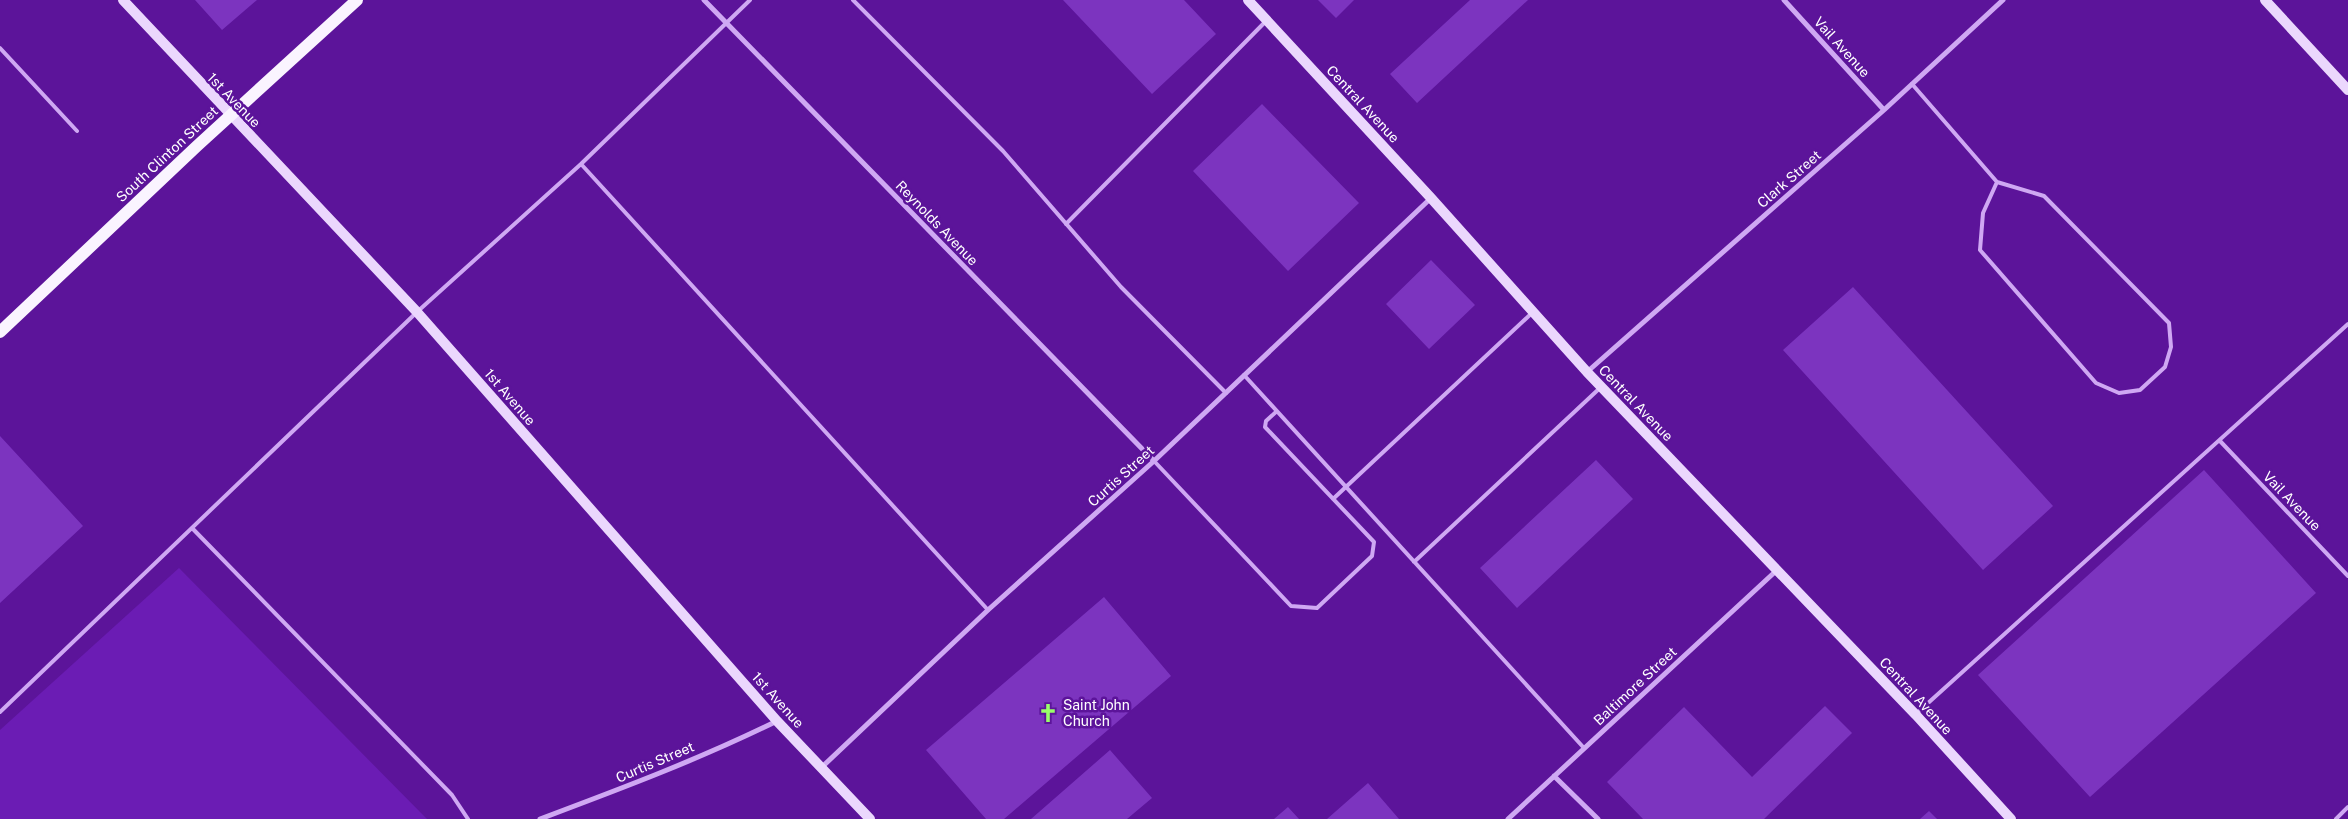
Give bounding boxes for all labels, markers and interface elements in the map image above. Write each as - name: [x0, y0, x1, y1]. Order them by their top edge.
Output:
- street label: Vail Avenue: [1811, 13, 1873, 81]
- street label: Central Avenue: [1323, 62, 1403, 146]
- street label: 1st Avenue: [204, 69, 264, 131]
- street label: South Clinton Street: [113, 103, 221, 205]
- street label: Clark Street: [1754, 147, 1824, 211]
- street label: Reynolds Avenue: [893, 177, 981, 269]
- street label: Central Avenue: [1596, 362, 1676, 444]
- street label: 1st Avenue: [481, 366, 539, 429]
- street label: Curtis Street: [1085, 442, 1157, 510]
- street label: Vail Avenue: [2260, 468, 2324, 534]
- street label: Baltimore Street: [1590, 644, 1680, 728]
- street label: Central Avenue: [1876, 654, 1956, 738]
- street label: 1st Avenue: [749, 669, 807, 731]
- place label: Saint John Church: [1063, 697, 1130, 729]
- church icon: Saint John Church: [1037, 702, 1059, 724]
- street label: Curtis Street: [614, 738, 696, 786]

